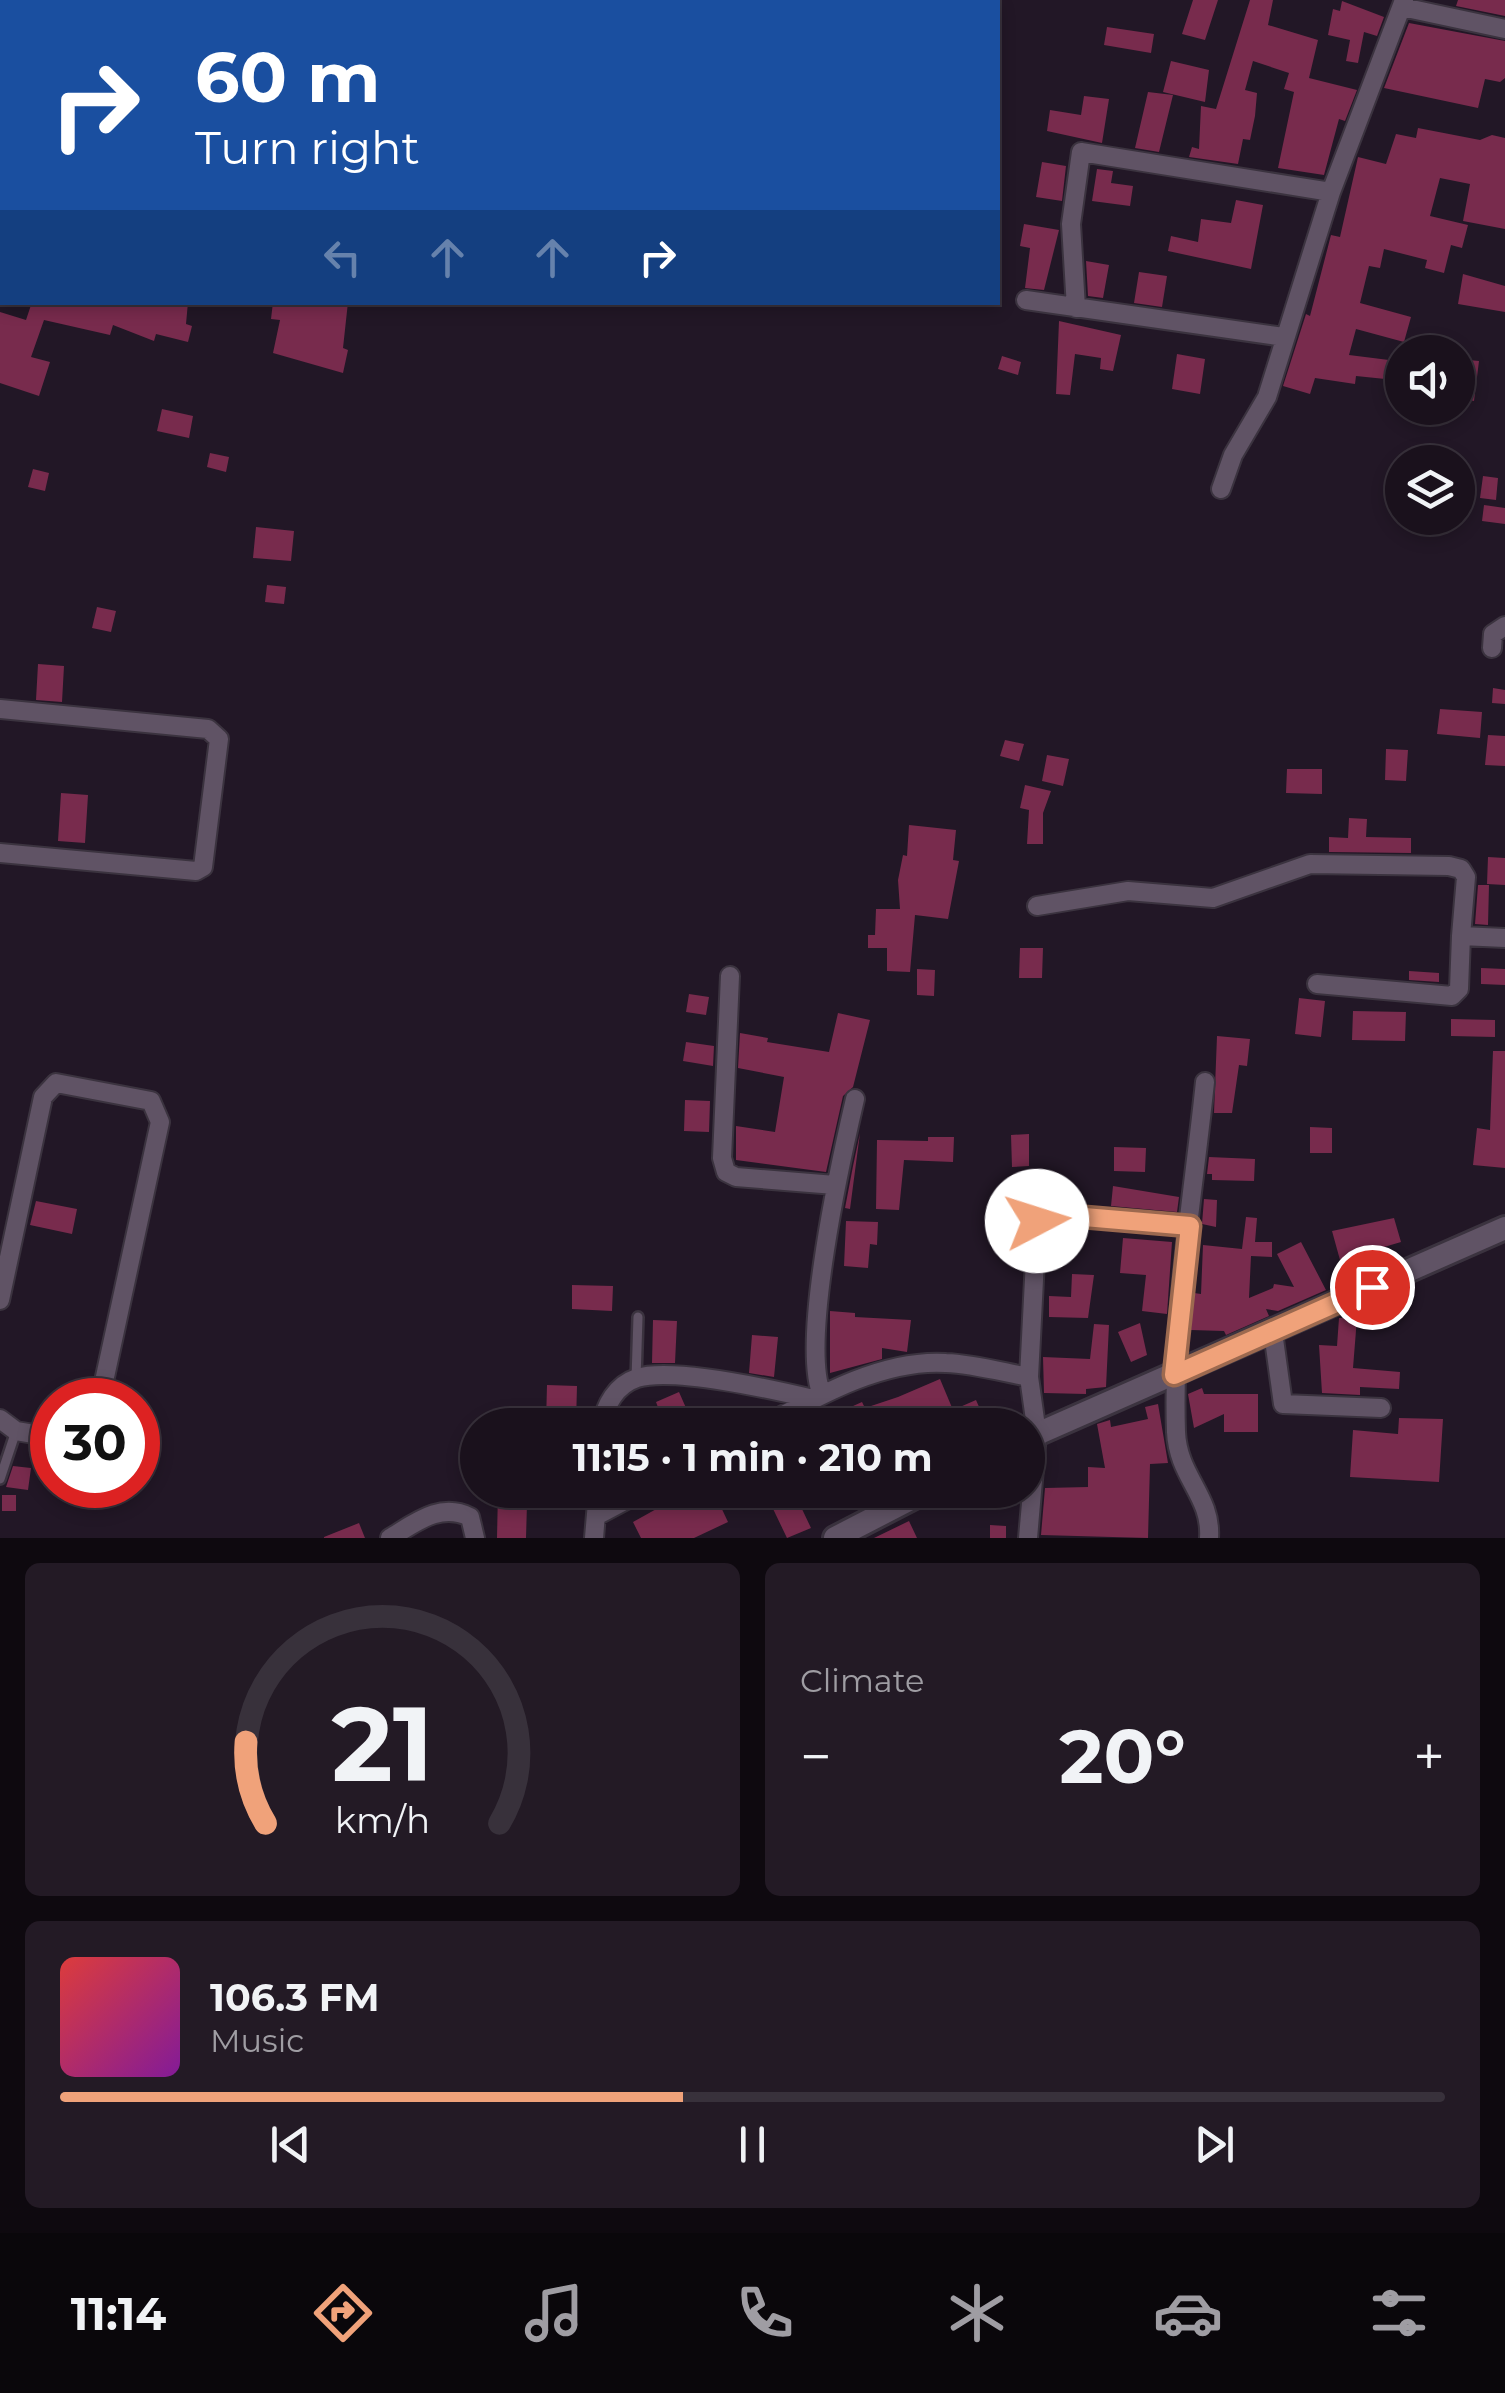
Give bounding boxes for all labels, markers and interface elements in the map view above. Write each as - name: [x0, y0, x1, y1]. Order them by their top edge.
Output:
- text: 60 m: [195, 34, 380, 120]
- icon: right: [30, 40, 160, 170]
- text: Turn right: [195, 120, 420, 175]
- icon: left: [315, 230, 370, 285]
- icon: ahead: [420, 230, 475, 285]
- icon: ahead: [525, 230, 580, 285]
- icon: right: [630, 230, 685, 285]
- map controls: [1385, 335, 1475, 535]
- button: sound: [1385, 335, 1475, 425]
- button: layers: [1385, 445, 1475, 535]
- position arrow: [985, 1169, 1089, 1273]
- pin: [1330, 1245, 1415, 1330]
- icon: arrive: [1345, 1260, 1400, 1315]
- speed limit sign: 30: [30, 1378, 160, 1508]
- text: 11:15 · 1 min · 210 m: [572, 1434, 933, 1481]
- text: Climate: [800, 1661, 924, 1700]
- text: 21: [331, 1680, 434, 1807]
- text: 20°: [1059, 1710, 1186, 1802]
- text: −: [800, 1723, 832, 1790]
- text: +: [1413, 1723, 1445, 1790]
- text: km/h: [335, 1798, 430, 1842]
- text: 106.3 FM: [210, 1974, 379, 2021]
- text: Music: [210, 2021, 304, 2060]
- icon: previous: [263, 2117, 318, 2172]
- icon: pause: [725, 2117, 780, 2172]
- icon: next: [1187, 2117, 1242, 2172]
- icon: directions: [308, 2278, 378, 2348]
- icon: music: [519, 2278, 589, 2348]
- icon: phone: [730, 2278, 800, 2348]
- icon: climate: [942, 2278, 1012, 2348]
- icon: car: [1153, 2278, 1223, 2348]
- icon: filters: [1364, 2278, 1434, 2348]
- text: 11:14: [71, 2286, 166, 2341]

